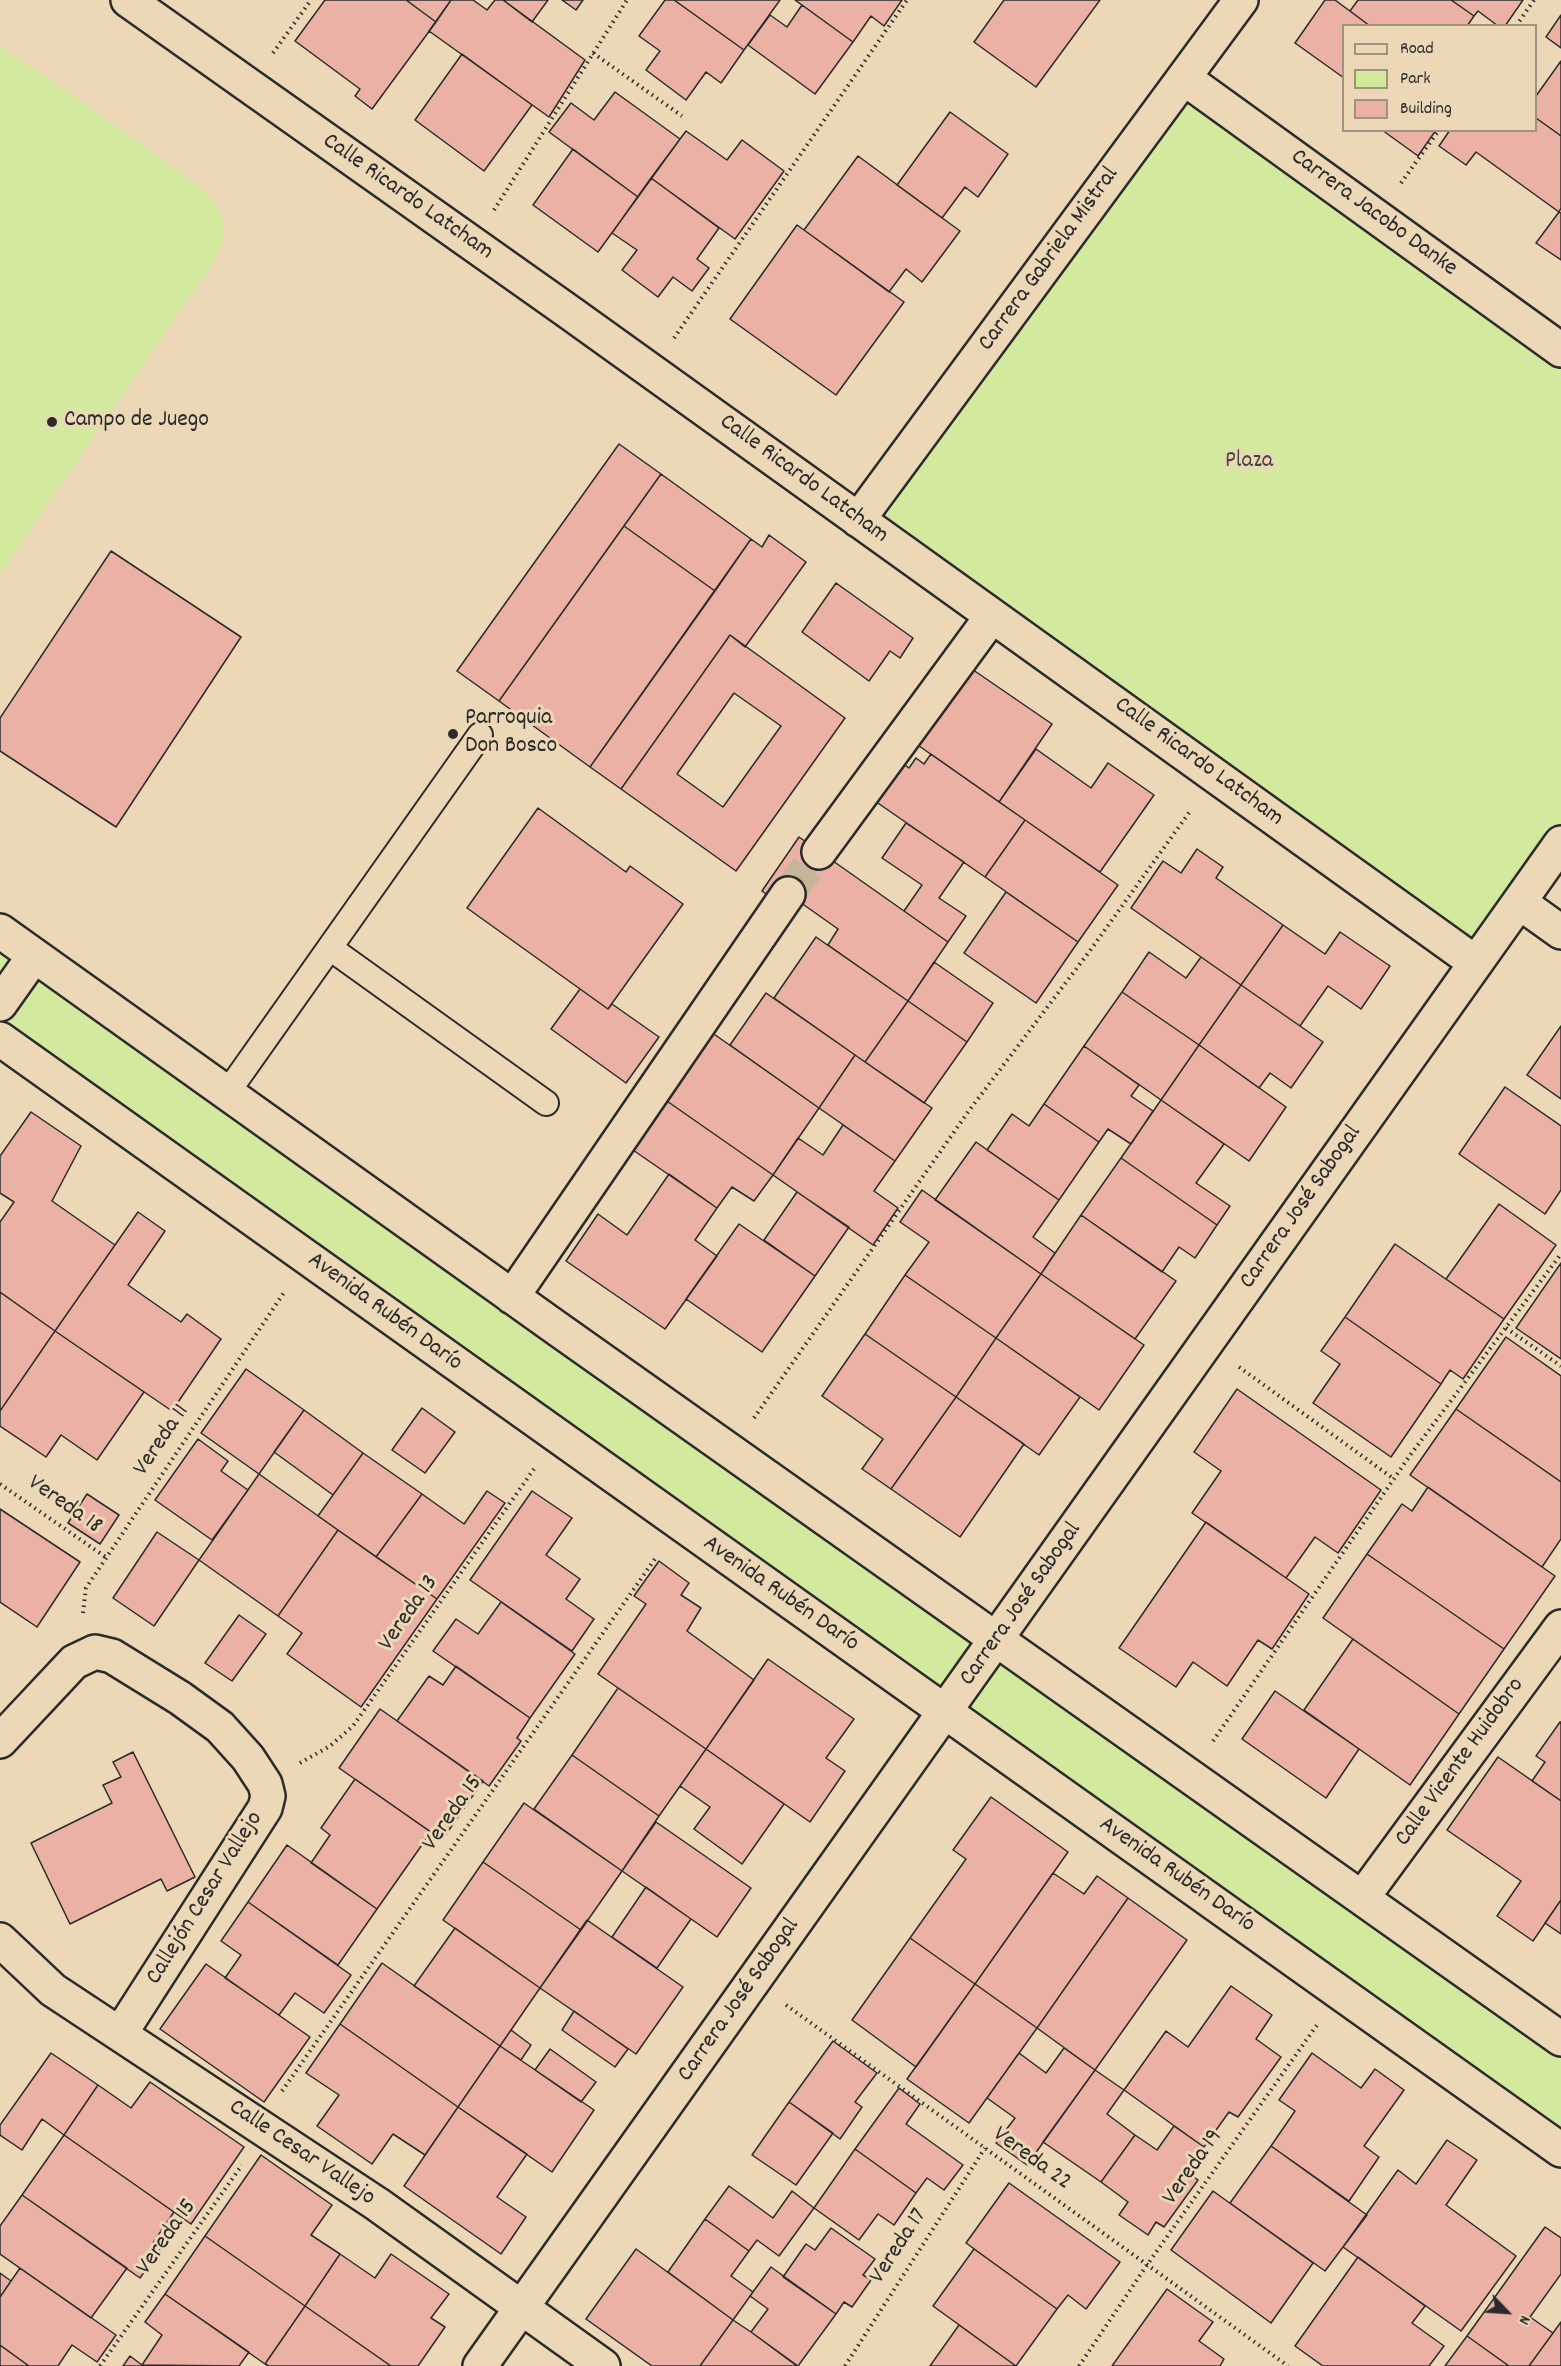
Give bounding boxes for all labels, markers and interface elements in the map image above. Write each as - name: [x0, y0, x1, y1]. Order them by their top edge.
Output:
- legend: [1342, 24, 1537, 132]
- text: Road: [1400, 37, 1434, 62]
- text: Park: [1400, 67, 1431, 92]
- text: Building: [1400, 97, 1452, 122]
- street label: Calle Ricardo Latcham: [316, 128, 498, 268]
- street label: Carrera Jacobo Danke: [1284, 144, 1462, 284]
- street label: Carrera Gabriela Mistral: [974, 162, 1126, 358]
- place label: Campo de Juego: [64, 408, 209, 436]
- street label: Calle Ricardo Latcham: [713, 409, 893, 551]
- marker: Campo de Juego: [45, 415, 59, 429]
- park label: Plaza: [1225, 449, 1273, 477]
- street label: Calle Ricardo Latcham: [1108, 692, 1288, 834]
- place label: Parroquia Don Bosco: [465, 706, 557, 762]
- marker: Parroquia Don Bosco: [446, 727, 460, 741]
- street label: Carrera José Sabogal: [1235, 1121, 1369, 1295]
- street label: Avenida Rubén Darío: [301, 1247, 467, 1379]
- street label: Vereda 11: [129, 1400, 197, 1482]
- street label: Vereda 18: [21, 1470, 107, 1542]
- street label: Carrera José Sabogal: [955, 1518, 1089, 1692]
- street label: Avenida Rubén Darío: [696, 1530, 864, 1660]
- street label: Vereda 13: [374, 1571, 446, 1657]
- street label: Calle Vicente Huidobro: [1390, 1673, 1532, 1853]
- street label: Vereda 15: [418, 1771, 490, 1857]
- street label: Callejón Cesar Vallejo: [141, 1807, 271, 1991]
- street label: Avenida Rubén Darío: [1092, 1811, 1260, 1941]
- street label: Carrera José Sabogal: [673, 1914, 807, 2088]
- street label: Calle Cesar Vallejo: [222, 2094, 380, 2214]
- street label: Vereda 22: [986, 2122, 1076, 2198]
- street label: Vereda 19: [1158, 2125, 1230, 2211]
- street label: Vereda 15: [132, 2195, 204, 2281]
- street label: Vereda 17: [865, 2204, 935, 2290]
- north arrow: [1477, 2282, 1537, 2342]
- text: N: [1512, 2311, 1536, 2328]

